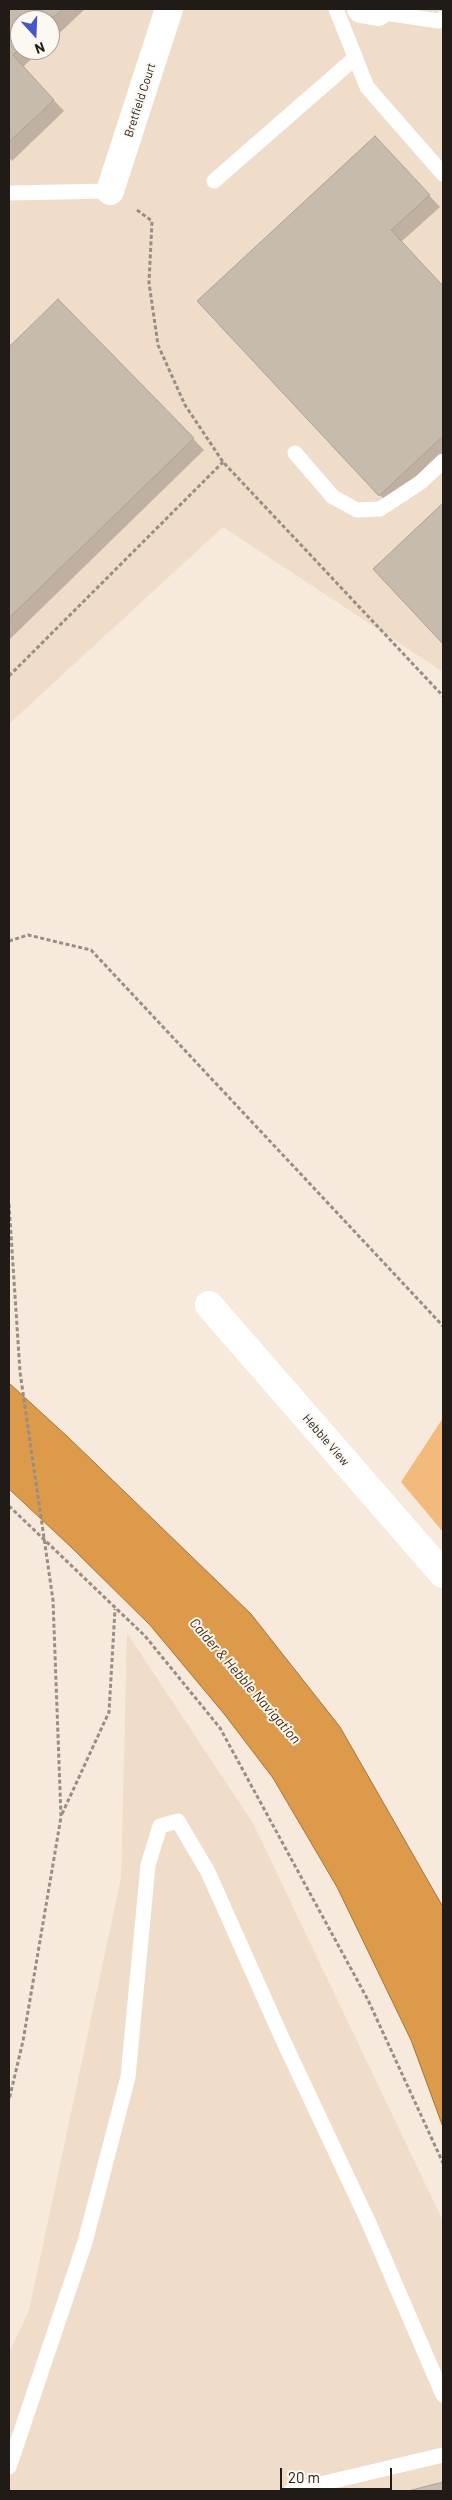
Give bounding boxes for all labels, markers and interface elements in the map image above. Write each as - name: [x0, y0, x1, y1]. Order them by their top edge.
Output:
- north arrow: [10, 10, 60, 60]
- text: N: [33, 39, 47, 58]
- street label: Bretfield Court: [121, 61, 159, 139]
- street label: Hebble View: [300, 1411, 352, 1469]
- water label: Calder & Hebble Navigation: [186, 1615, 304, 1747]
- scale bar: [282, 2458, 394, 2490]
- text: 20 m: [288, 2468, 320, 2486]

